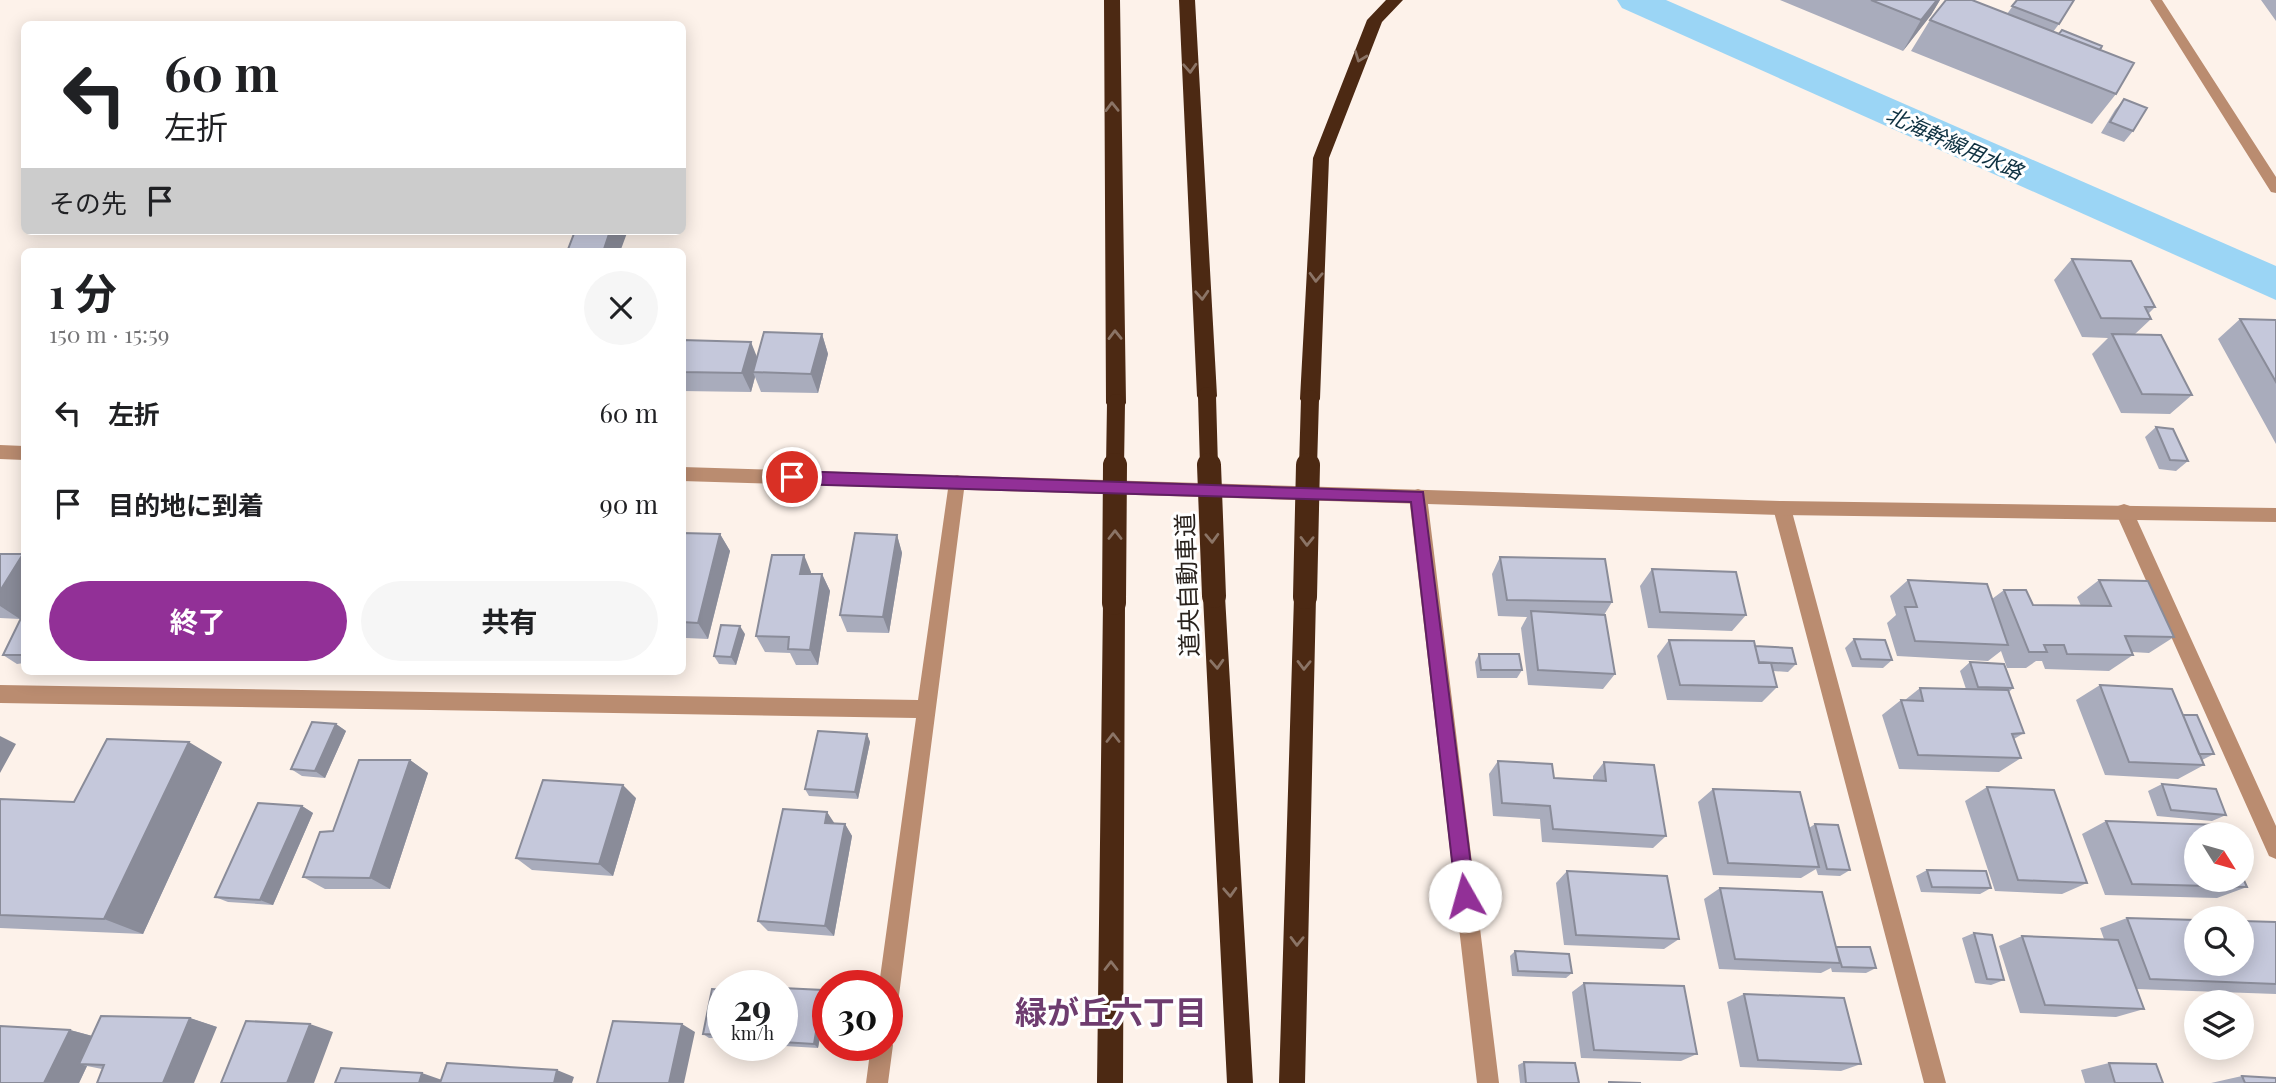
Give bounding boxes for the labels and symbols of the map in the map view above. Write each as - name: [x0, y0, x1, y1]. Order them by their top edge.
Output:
- one-way arrow: [1355, 51, 1369, 63]
- one-way arrow: [1183, 63, 1198, 74]
- water label: 北海幹線用水路: [1882, 99, 2030, 185]
- one-way arrow: [1104, 102, 1119, 113]
- one-way arrow: [1308, 272, 1323, 283]
- one-way arrow: [1194, 290, 1209, 301]
- one-way arrow: [1107, 329, 1123, 340]
- pin: [762, 447, 822, 507]
- street label: 道央自動車道: [1167, 512, 1205, 658]
- one-way arrow: [1107, 529, 1123, 540]
- one-way arrow: [1204, 533, 1219, 544]
- one-way arrow: [1299, 536, 1315, 547]
- one-way arrow: [1210, 659, 1225, 670]
- one-way arrow: [1296, 660, 1311, 671]
- one-way arrow: [1105, 733, 1121, 743]
- north arrow: [2184, 822, 2254, 892]
- position arrow: [1428, 859, 1502, 933]
- one-way arrow: [1222, 886, 1237, 897]
- one-way arrow: [1289, 936, 1304, 947]
- one-way arrow: [1103, 960, 1119, 971]
- speed limit sign: 30: [812, 970, 903, 1061]
- district label: 緑が丘六丁目: [1015, 989, 1207, 1032]

